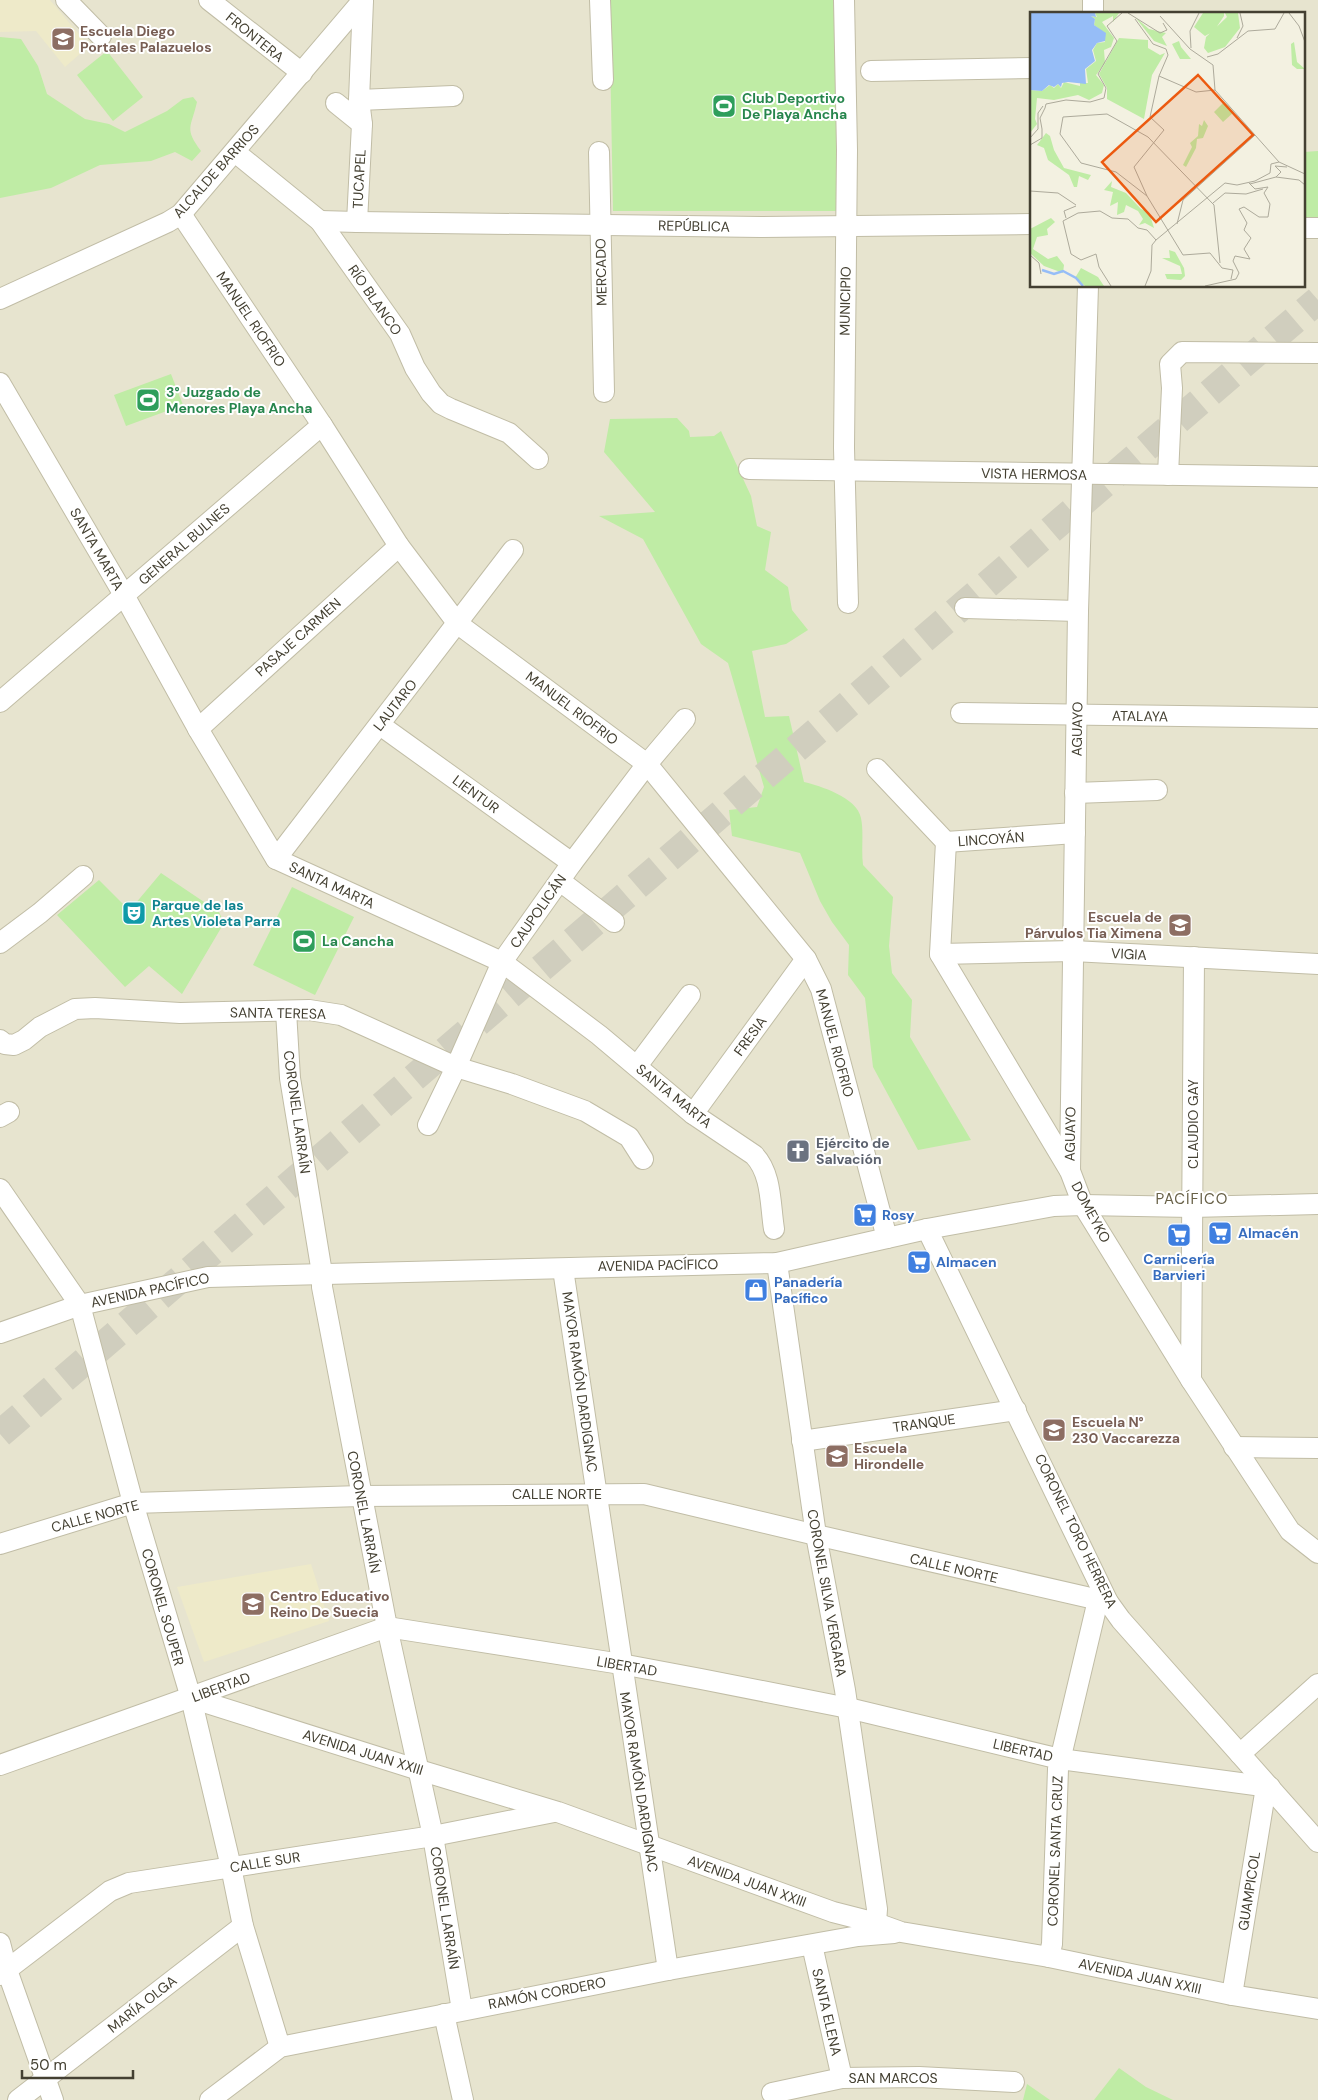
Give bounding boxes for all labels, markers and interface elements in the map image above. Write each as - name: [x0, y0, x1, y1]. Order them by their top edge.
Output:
- street label: FRONTERA: [222, 8, 288, 66]
- inset map: [1030, 12, 1306, 288]
- place label: Escuela Diego Portales Palazuelos: [80, 22, 212, 56]
- school or university icon: Escuela Diego Portales Palazuelos: [50, 26, 76, 52]
- place label: Club Deportivo De Playa Ancha: [742, 89, 847, 123]
- sports icon: Club Deportivo De Playa Ancha: [711, 93, 737, 119]
- street label: ALCALDE BARRIOS: [169, 120, 263, 222]
- street label: TUCAPEL: [348, 149, 370, 209]
- street label: REPÚBLICA: [658, 216, 730, 236]
- street label: MERCADO: [591, 238, 611, 306]
- street label: RÍO BLANCO: [344, 261, 406, 339]
- street label: MUNICIPIO: [835, 266, 855, 336]
- street label: MANUEL RIOFRIO: [212, 268, 290, 370]
- place label: 3° Juzgado de Menores Playa Ancha: [166, 383, 312, 417]
- sports icon: 3° Juzgado de Menores Playa Ancha: [135, 387, 161, 413]
- street label: VISTA HERMOSA: [981, 464, 1087, 484]
- street label: GENERAL BULNES: [135, 499, 233, 589]
- street label: SANTA MARTA: [66, 505, 128, 593]
- street label: PASAJE CARMEN: [251, 594, 345, 680]
- street label: MANUEL RIOFRIO: [522, 667, 622, 749]
- street label: LAUTARO: [369, 675, 421, 734]
- street label: AGUAYO: [1068, 701, 1086, 756]
- street label: ATALAYA: [1112, 707, 1168, 725]
- street label: LIENTUR: [449, 771, 503, 817]
- street label: LINCOYÁN: [957, 828, 1025, 850]
- street label: SANTA MARTA: [286, 857, 378, 913]
- street label: CAUPOLICÁN: [506, 871, 570, 951]
- place label: Parque de las Artes Violeta Parra: [152, 896, 281, 930]
- theatre icon: Parque de las Artes Violeta Parra: [121, 900, 147, 926]
- place label: Escuela de Párvulos Tia Ximena: [1025, 908, 1162, 942]
- school or university icon: Escuela de Párvulos Tia Ximena: [1167, 912, 1193, 938]
- sports icon: La Cancha: [291, 928, 317, 954]
- place label: La Cancha: [322, 932, 394, 950]
- street label: VIGIA: [1111, 944, 1147, 964]
- street label: MANUEL RIOFRIO: [812, 987, 858, 1099]
- street label: SANTA TERESA: [230, 1003, 326, 1023]
- street label: FRESIA: [730, 1013, 770, 1059]
- street label: CORONEL LARRAÍN: [279, 1049, 315, 1175]
- street label: SANTA MARTA: [632, 1060, 716, 1132]
- street label: CLAUDIO GAY: [1184, 1079, 1202, 1169]
- street label: AGUAYO: [1061, 1106, 1079, 1161]
- place label: Ejército de Salvación: [816, 1134, 890, 1168]
- church icon: Ejército de Salvación: [785, 1138, 811, 1164]
- street label: DOMEYKO: [1067, 1178, 1115, 1246]
- district label: PACÍFICO: [1156, 1189, 1228, 1209]
- supermarket icon: Rosy: [852, 1202, 878, 1228]
- place label: Rosy: [882, 1206, 915, 1224]
- supermarket icon: Almacén: [1207, 1220, 1233, 1246]
- supermarket icon: Carnicería Barvieri: [1166, 1222, 1192, 1248]
- place label: Almacén: [1238, 1224, 1299, 1242]
- supermarket icon: Almacen: [906, 1249, 932, 1275]
- place label: Carnicería Barvieri: [1143, 1250, 1215, 1284]
- place label: Almacen: [936, 1253, 997, 1271]
- street label: AVENIDA PACÍFICO: [598, 1255, 719, 1275]
- street label: AVENIDA PACÍFICO: [89, 1269, 211, 1311]
- place label: Panadería Pacífico: [774, 1273, 842, 1307]
- shop icon: Panadería Pacífico: [743, 1277, 769, 1303]
- street label: MAYOR RAMÓN DARDIGNAC: [558, 1290, 602, 1474]
- street label: TRANQUE: [892, 1410, 957, 1436]
- place label: Escuela N° 230 Vaccarezza: [1072, 1413, 1180, 1447]
- school or university icon: Escuela N° 230 Vaccarezza: [1041, 1417, 1067, 1443]
- place label: Escuela Hirondelle: [854, 1439, 924, 1473]
- school or university icon: Escuela Hirondelle: [824, 1443, 850, 1469]
- street label: CORONEL LARRAÍN: [343, 1449, 385, 1575]
- street label: CORONEL TORO HERRERA: [1031, 1451, 1121, 1611]
- street label: CALLE NORTE: [512, 1485, 602, 1503]
- street label: CALLE NORTE: [49, 1496, 141, 1536]
- street label: CORONEL SILVA VERGARA: [803, 1508, 851, 1678]
- street label: CORONEL SOUPER: [138, 1546, 188, 1668]
- street label: CALLE NORTE: [908, 1549, 1000, 1587]
- place label: Centro Educativo Reino De Suecia: [270, 1587, 390, 1621]
- school or university icon: Centro Educativo Reino De Suecia: [240, 1591, 266, 1617]
- street label: LIBERTAD: [595, 1652, 659, 1680]
- street label: LIBERTAD: [189, 1668, 253, 1706]
- street label: MAYOR RAMÓN DARDIGNAC: [616, 1690, 662, 1874]
- street label: AVENIDA JUAN XXIII: [300, 1725, 426, 1779]
- street label: LIBERTAD: [991, 1734, 1055, 1766]
- street label: CORONEL SANTA CRUZ: [1043, 1775, 1067, 1927]
- street label: CORONEL LARRAÍN: [426, 1845, 464, 1971]
- street label: CALLE SUR: [228, 1848, 302, 1876]
- street label: GUAMPICOL: [1234, 1850, 1264, 1932]
- street label: AVENIDA JUAN XXIII: [685, 1851, 809, 1911]
- street label: AVENIDA JUAN XXIII: [1077, 1954, 1203, 1998]
- street label: SANTA ELENA: [808, 1967, 846, 2057]
- street label: MARÍA OLGA: [104, 1971, 180, 2037]
- street label: RAMÓN CORDERO: [487, 1973, 608, 2013]
- scale bar: [22, 2048, 134, 2080]
- text: 50 m: [30, 2055, 67, 2075]
- street label: SAN MARCOS: [848, 2069, 938, 2087]

